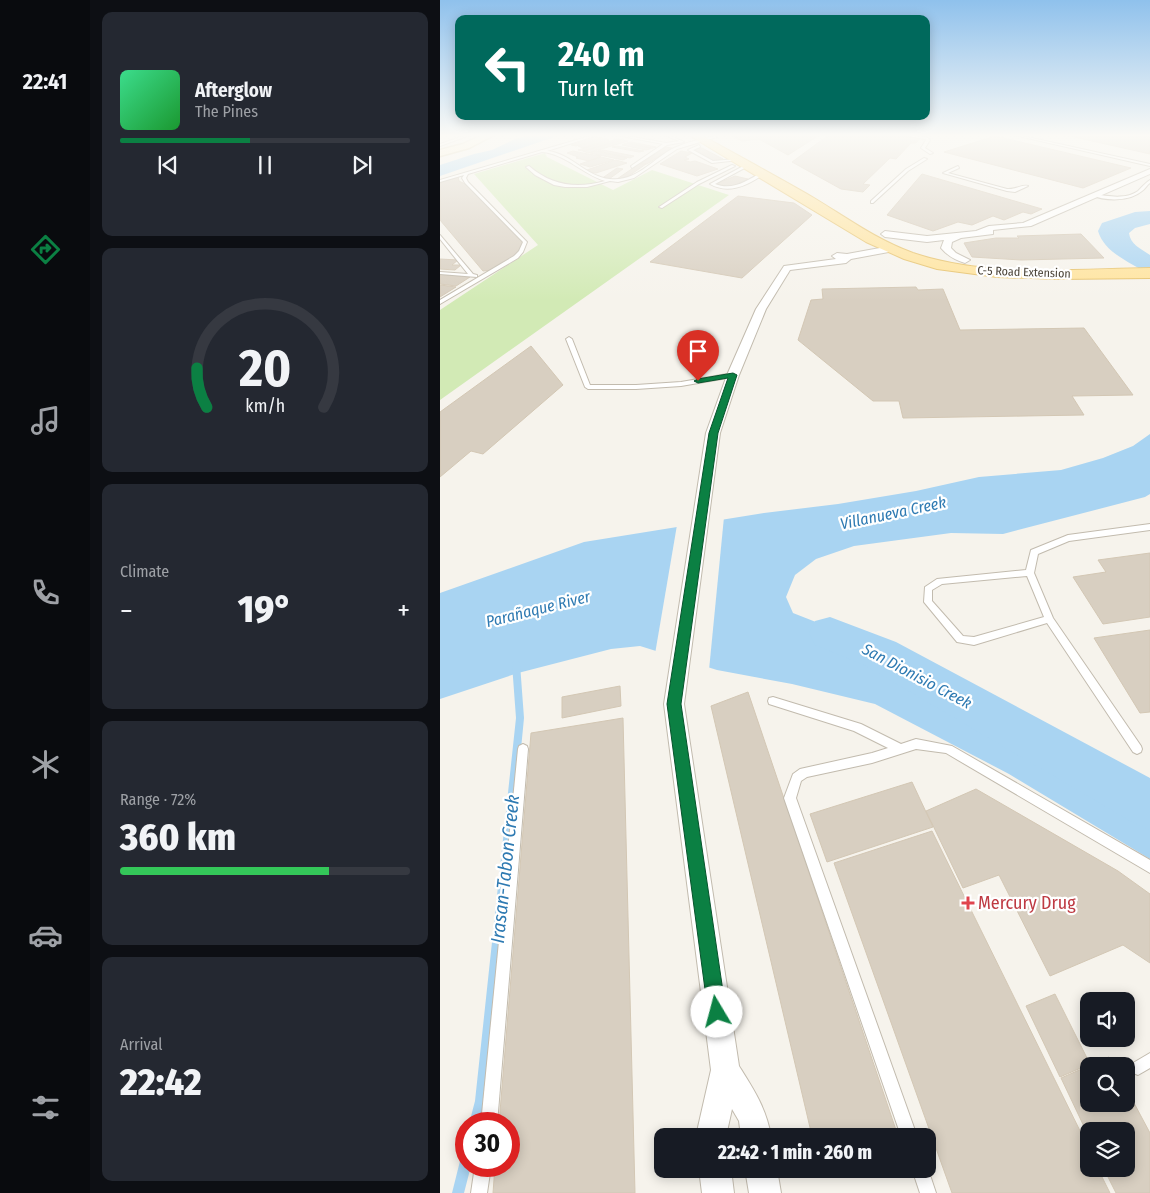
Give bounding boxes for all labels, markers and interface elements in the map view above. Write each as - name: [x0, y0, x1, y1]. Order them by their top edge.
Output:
- text: 240 m: [558, 33, 645, 75]
- icon: left: [475, 35, 540, 100]
- text: 22:41: [23, 68, 67, 95]
- text: Turn left: [558, 75, 634, 102]
- text: Afterglow: [195, 79, 272, 102]
- text: The Pines: [195, 102, 258, 121]
- icon: previous: [154, 151, 182, 179]
- icon: pause: [251, 151, 279, 179]
- icon: next: [348, 151, 376, 179]
- icon: directions: [28, 232, 63, 267]
- street label: C-5 Road Extension: [977, 263, 1071, 281]
- pin: [677, 330, 719, 381]
- text: 20: [238, 337, 291, 400]
- icon: arrive: [684, 337, 712, 365]
- text: km/h: [245, 395, 285, 417]
- icon: music: [28, 403, 63, 438]
- water label: Villanueva Creek: [838, 492, 948, 534]
- text: Climate: [120, 562, 169, 581]
- icon: phone: [28, 575, 63, 610]
- text: 19°: [238, 586, 292, 632]
- water label: Parañaque River: [484, 587, 593, 631]
- text: −: [120, 594, 133, 627]
- text: +: [397, 594, 410, 627]
- water label: San Dionisio Creek: [858, 639, 975, 713]
- icon: climate: [28, 747, 63, 782]
- text: Range · 72%: [120, 790, 196, 809]
- water label: Irasan-Tabon Creek: [486, 794, 524, 944]
- text: 360 km: [120, 814, 236, 860]
- place label: Mercury Drug: [978, 892, 1076, 914]
- marker: Mercury Drug: [962, 897, 974, 909]
- icon: car: [28, 918, 63, 953]
- position arrow: [690, 985, 742, 1037]
- map controls: [1080, 992, 1135, 1177]
- button: sound: [1080, 992, 1135, 1047]
- text: Arrival: [120, 1035, 162, 1054]
- button: search: [1080, 1057, 1135, 1112]
- text: 22:42: [120, 1059, 202, 1105]
- icon: filters: [28, 1090, 63, 1125]
- speed limit sign: 30: [455, 1112, 520, 1177]
- button: layers: [1080, 1122, 1135, 1177]
- text: 22:42 · 1 min · 260 m: [718, 1141, 872, 1164]

